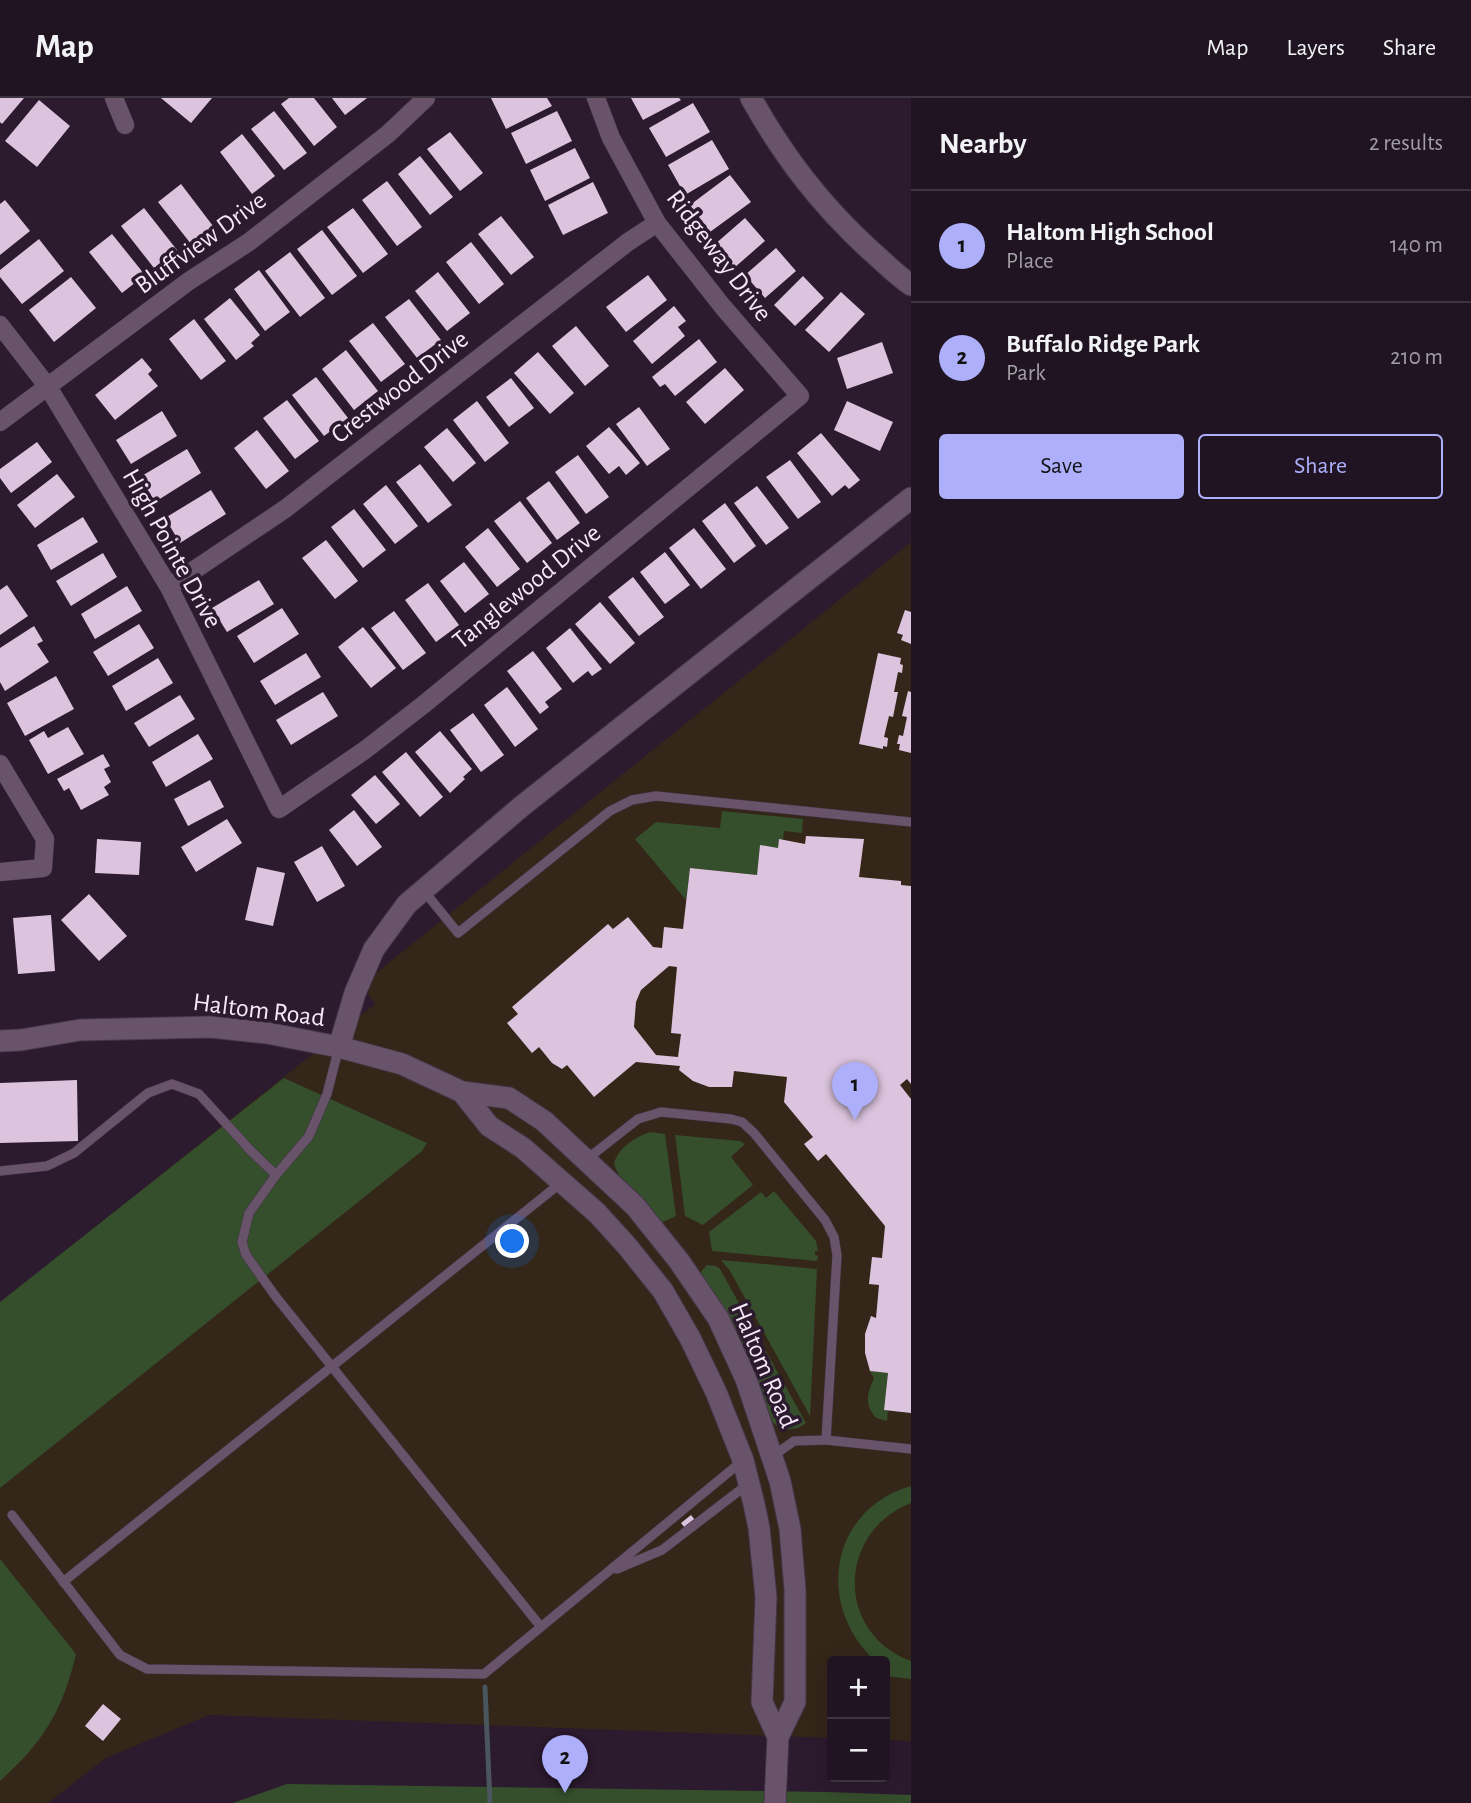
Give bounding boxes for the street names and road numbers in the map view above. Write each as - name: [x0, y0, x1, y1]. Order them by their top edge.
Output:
- street label: Ridgeway Drive: [662, 185, 777, 326]
- street label: Bluffview Drive: [130, 187, 271, 299]
- street label: Crestwood Drive: [326, 326, 473, 448]
- street label: High Pointe Drive: [118, 464, 227, 633]
- street label: Tanglewood Drive: [448, 519, 605, 654]
- street label: Haltom Road: [191, 989, 326, 1031]
- street label: Haltom Road: [726, 1299, 802, 1432]

